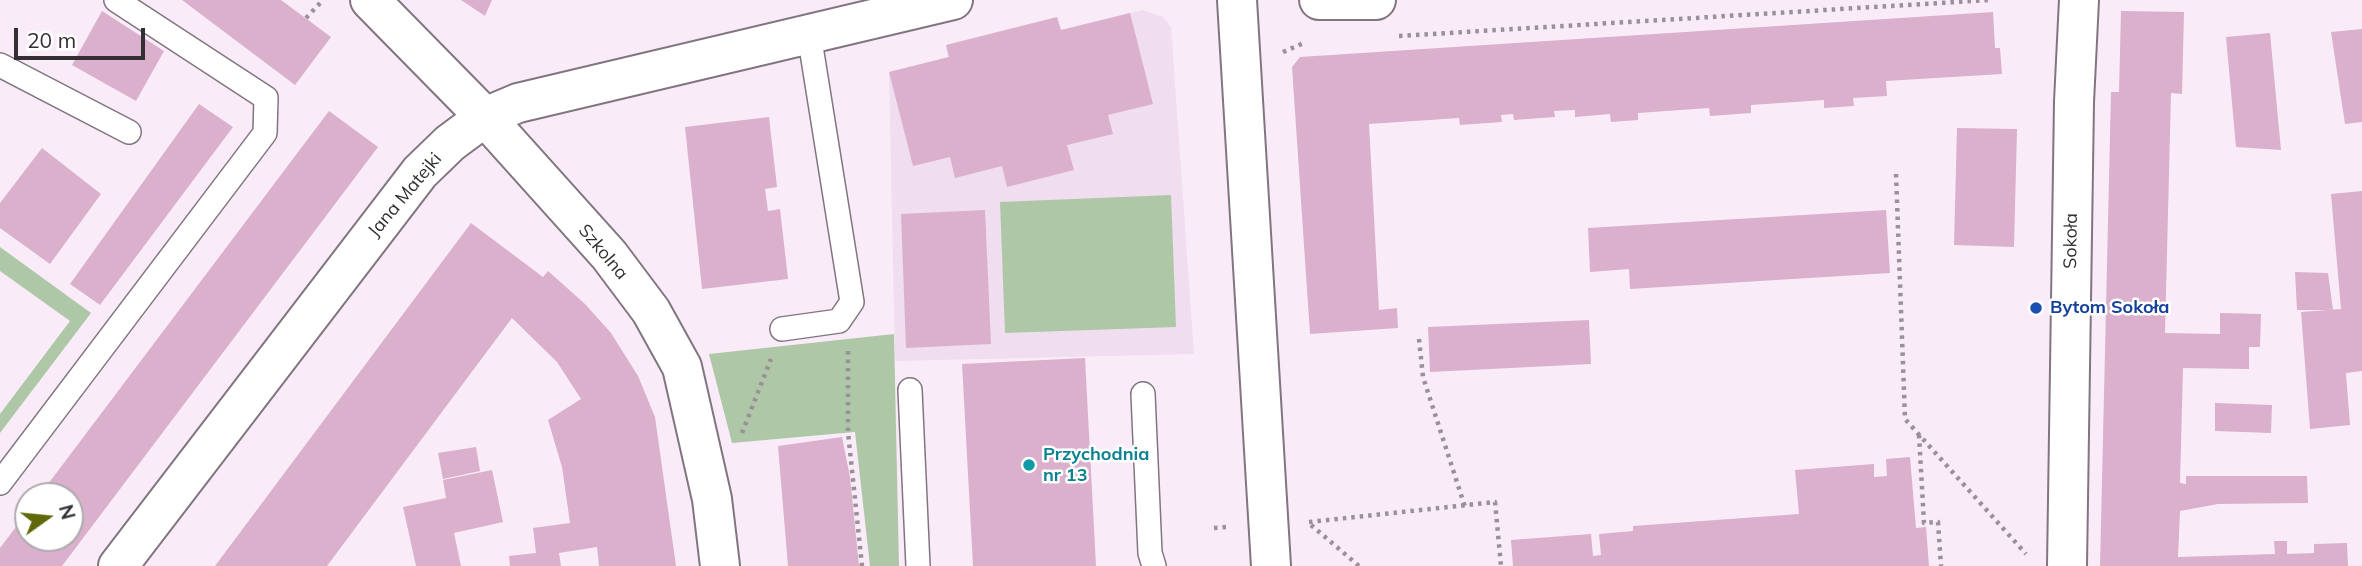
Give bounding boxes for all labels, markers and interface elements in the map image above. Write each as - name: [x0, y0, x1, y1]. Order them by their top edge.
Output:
- scale bar: [18, 14, 149, 58]
- text: 20 m: [27, 27, 76, 53]
- street label: Jana Matejki: [364, 149, 446, 241]
- street label: Sokoła: [2060, 213, 2082, 269]
- street label: Szkolna: [574, 220, 632, 284]
- place label: Bytom Sokoła: [2050, 297, 2169, 319]
- marker: Bytom Sokoła: [2028, 300, 2044, 316]
- place label: Przychodnia nr 13: [1043, 444, 1149, 486]
- marker: Przychodnia nr 13: [1021, 457, 1037, 473]
- north arrow: [14, 482, 84, 552]
- text: N: [54, 502, 81, 522]

